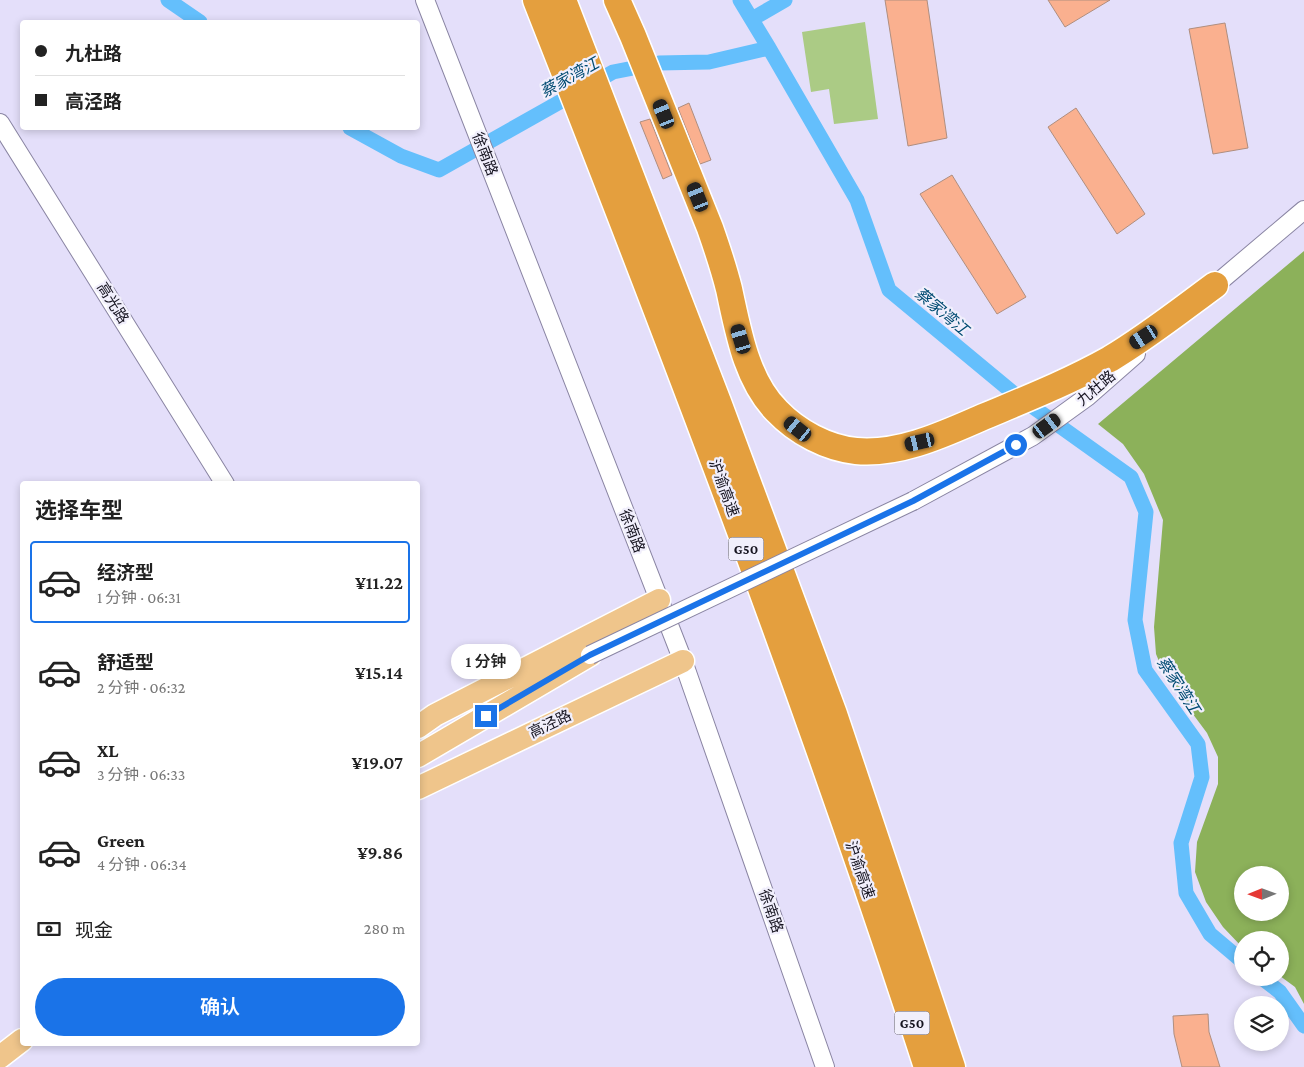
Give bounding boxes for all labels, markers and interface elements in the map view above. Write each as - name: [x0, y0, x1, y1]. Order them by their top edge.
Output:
- text: 九杜路: [65, 43, 122, 64]
- water label: 蔡家湾江: [537, 54, 603, 100]
- text: 高泾路: [65, 91, 122, 112]
- car: [651, 97, 676, 131]
- street label: 徐南路: [469, 130, 501, 178]
- car: [685, 180, 710, 214]
- street label: 高光路: [94, 280, 132, 326]
- water label: 蔡家湾江: [912, 284, 973, 340]
- car: [729, 322, 752, 356]
- car: [1127, 323, 1160, 351]
- street label: 九杜路: [1074, 367, 1118, 409]
- car: [1030, 411, 1063, 441]
- car: [781, 414, 814, 444]
- car: [903, 431, 936, 453]
- route start: [1005, 434, 1027, 456]
- street label: 沪渝高速: [706, 457, 742, 519]
- text: 选择车型: [35, 498, 123, 523]
- street label: 徐南路: [616, 507, 648, 555]
- road number: G50: [728, 538, 764, 560]
- icon: car: [37, 560, 82, 605]
- text: 经济型: [97, 562, 154, 583]
- text: ¥11.22: [355, 572, 403, 593]
- text: 1 分钟 · 06:31: [97, 589, 181, 606]
- callout: 1 分钟: [451, 644, 521, 678]
- icon: car: [37, 650, 82, 695]
- text: 舒适型: [97, 652, 154, 673]
- text: 1 分钟: [466, 653, 506, 670]
- water label: 蔡家湾江: [1154, 654, 1204, 718]
- text: ¥15.14: [355, 662, 403, 683]
- text: 2 分钟 · 06:32: [97, 679, 185, 696]
- route end: [475, 705, 497, 727]
- street label: 高泾路: [526, 707, 574, 741]
- icon: car: [37, 740, 82, 785]
- text: XL: [97, 740, 119, 761]
- text: ¥19.07: [352, 752, 403, 773]
- text: 3 分钟 · 06:33: [97, 766, 185, 783]
- icon: car: [37, 830, 82, 875]
- text: Green: [97, 830, 145, 851]
- street label: 沪渝高速: [843, 839, 877, 901]
- text: ¥9.86: [357, 842, 403, 863]
- text: 4 分钟 · 06:34: [97, 856, 187, 873]
- north arrow: [1234, 866, 1289, 921]
- map controls: [1234, 866, 1289, 1051]
- street label: 徐南路: [756, 887, 786, 935]
- icon: cash: [35, 915, 63, 943]
- text: 现金: [75, 920, 113, 941]
- text: 280 m: [364, 920, 405, 937]
- button: locate: [1234, 931, 1289, 986]
- button: 确认: [35, 978, 405, 1036]
- button: layers: [1234, 996, 1289, 1051]
- road number: G50: [894, 1011, 930, 1034]

